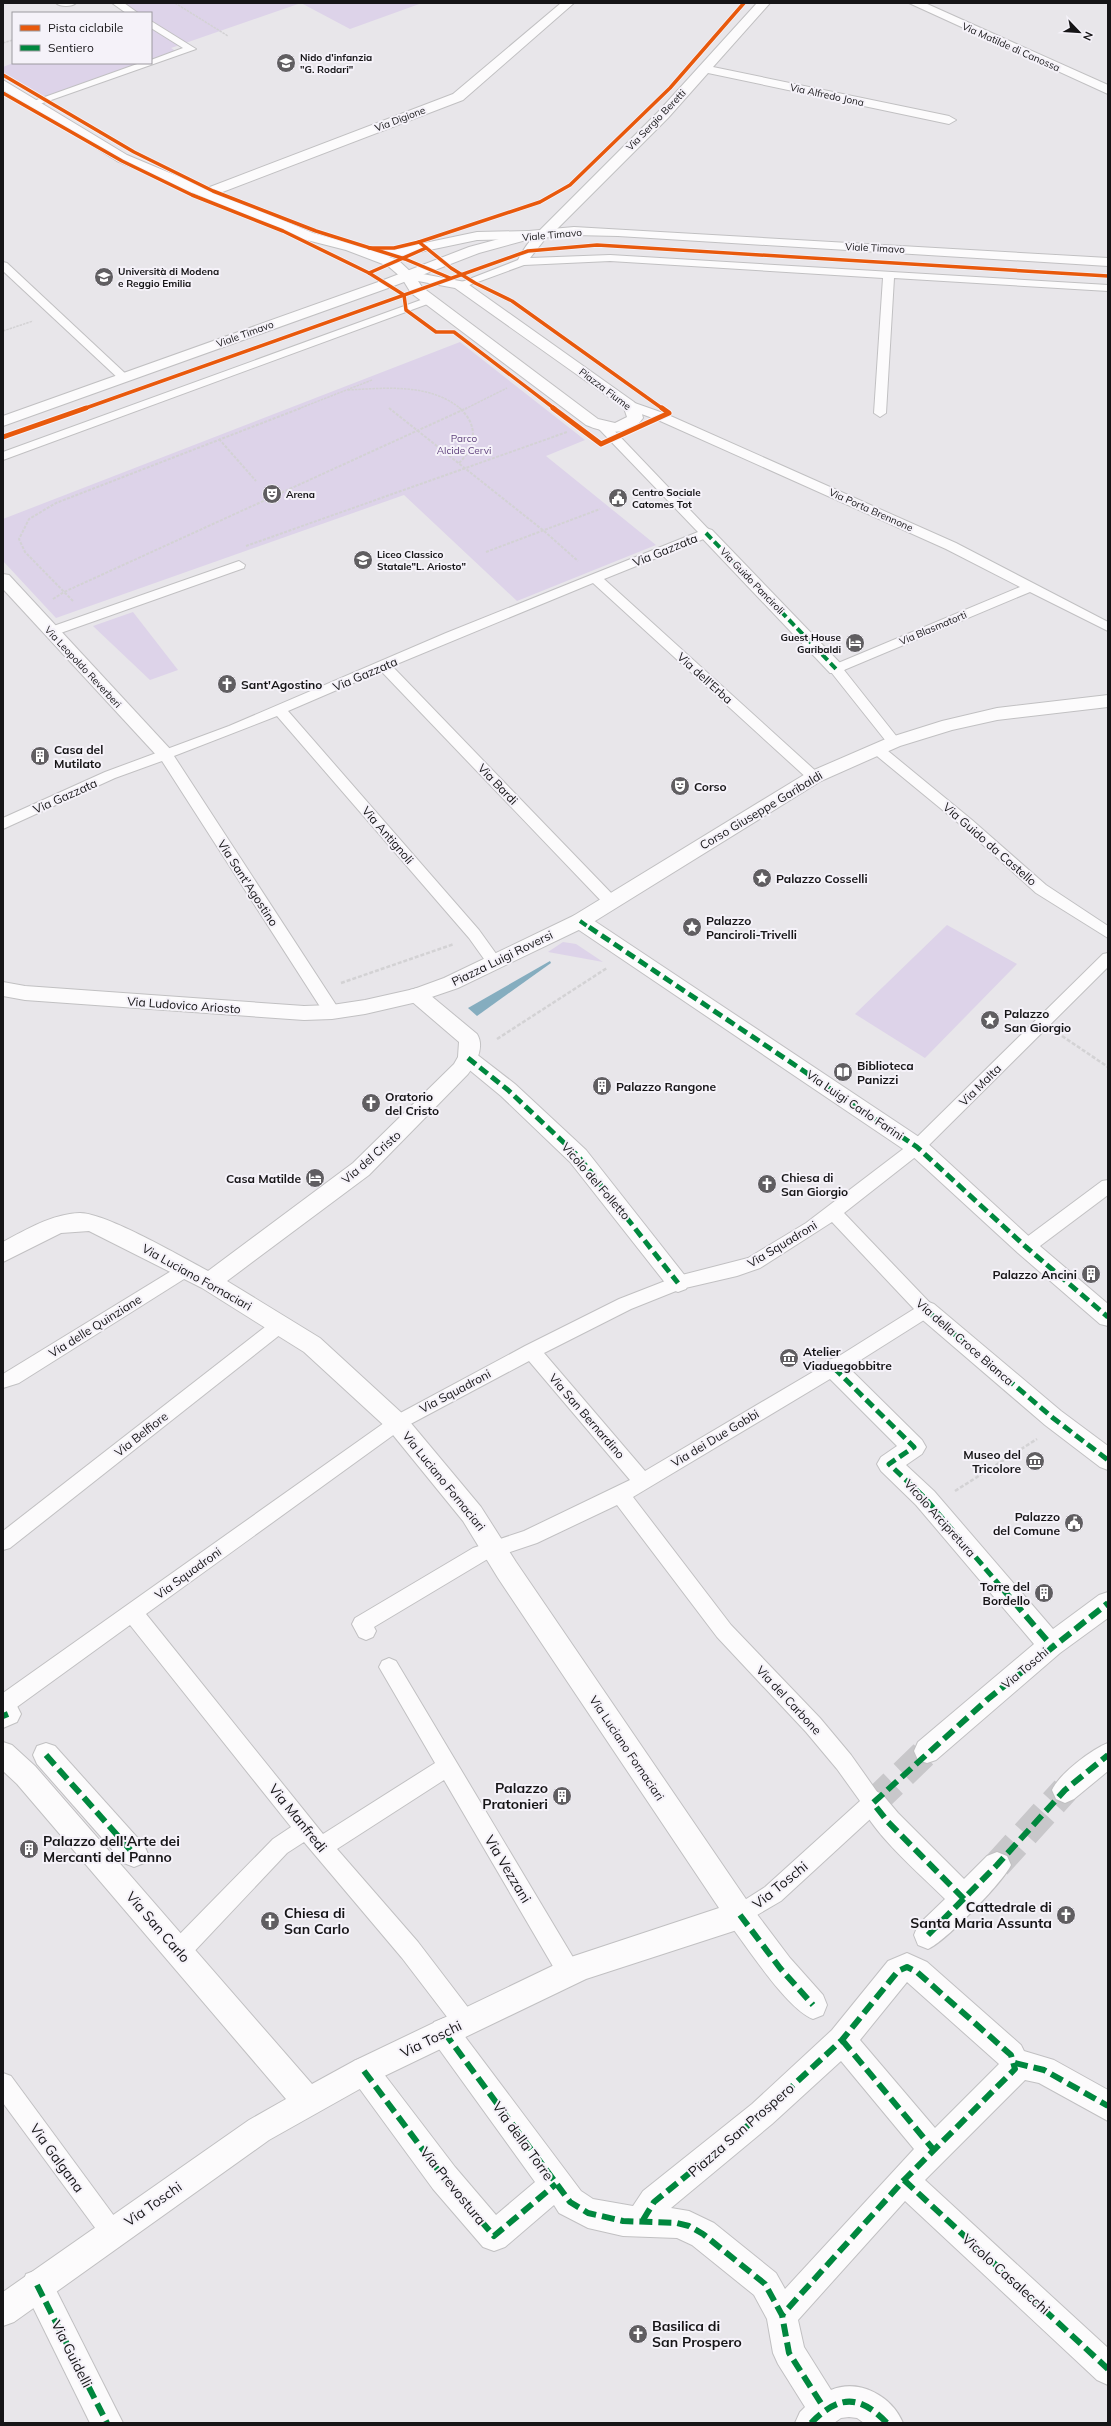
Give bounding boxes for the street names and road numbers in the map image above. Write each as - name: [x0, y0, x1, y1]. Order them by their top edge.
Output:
- street label: Via Matilde di Canossa: [960, 19, 1062, 75]
- street label: Via Alfredo Jona: [789, 81, 865, 109]
- street label: Via Sergio Beretti: [623, 87, 689, 153]
- street label: Via Digione: [373, 103, 427, 135]
- street label: Viale Timavo: [522, 226, 583, 244]
- street label: Viale Timavo: [845, 240, 906, 256]
- street label: Viale Timavo: [215, 318, 276, 350]
- street label: Piazza Fiume: [576, 365, 634, 413]
- street label: Via Porta Brennone: [827, 486, 915, 534]
- street label: Via Gazzata: [630, 530, 700, 570]
- street label: Via Guido Panciroli: [717, 545, 787, 617]
- street label: Via Blasmatorti: [897, 608, 969, 648]
- street label: Via Leopoldo Reverberi: [42, 623, 124, 711]
- street label: Via dell'Erba: [674, 649, 736, 707]
- street label: Via Gazzata: [331, 654, 399, 694]
- street label: Via Bardi: [475, 760, 521, 808]
- street label: Corso Giuseppe Garibaldi: [697, 767, 825, 853]
- street label: Via Gazzata: [31, 775, 99, 817]
- street label: Via Guido da Castello: [940, 799, 1040, 889]
- street label: Via Antignoli: [359, 803, 417, 867]
- street label: Via Sant'Agostino: [215, 837, 282, 929]
- street label: Piazza Luigi Roversi: [449, 927, 555, 989]
- street label: Via Ludovico Ariosto: [127, 994, 241, 1016]
- street label: Via Malta: [956, 1061, 1004, 1109]
- street label: Via Luigi Carlo Farini: [803, 1067, 907, 1143]
- street label: Via del Cristo: [338, 1127, 404, 1187]
- street label: Vicolo del Folletto: [558, 1139, 634, 1223]
- street label: Via Squadroni: [744, 1217, 820, 1271]
- street label: Via Luciano Fornaciari: [140, 1241, 255, 1313]
- street label: Via delle Quinziane: [46, 1291, 144, 1361]
- street label: Via della Croce Bianca: [913, 1296, 1017, 1388]
- street label: Via Squadroni: [417, 1366, 493, 1416]
- street label: Via San Bernardino: [546, 1370, 628, 1462]
- street label: Via dei Due Gobbi: [668, 1406, 762, 1470]
- street label: Via Belfiore: [111, 1408, 171, 1460]
- street label: Via Luciano Fornaciari: [399, 1428, 489, 1534]
- street label: Vicolo Arcipretura: [901, 1476, 979, 1560]
- street label: Via Squadroni: [152, 1544, 224, 1602]
- street label: Via Toschi: [999, 1644, 1052, 1692]
- street label: Via del Carbone: [753, 1663, 825, 1737]
- street label: Via Luciano Fornaciari: [586, 1693, 668, 1803]
- street label: Via Manfredi: [265, 1780, 331, 1856]
- street label: Via Vezzani: [481, 1832, 535, 1906]
- street label: Via Toschi: [749, 1857, 811, 1913]
- street label: Via San Carlo: [122, 1888, 194, 1966]
- street label: Via Toschi: [397, 2016, 465, 2062]
- street label: Piazza San Prospero: [684, 2079, 798, 2181]
- street label: Via della Torre: [488, 2098, 558, 2184]
- street label: Via Galgana: [26, 2120, 88, 2196]
- street label: Via Prevostura: [416, 2143, 490, 2229]
- street label: Via Toschi: [121, 2178, 185, 2230]
- street label: Vicolo Casalecchi: [958, 2230, 1054, 2318]
- street label: Via Guidelli: [47, 2317, 97, 2391]

